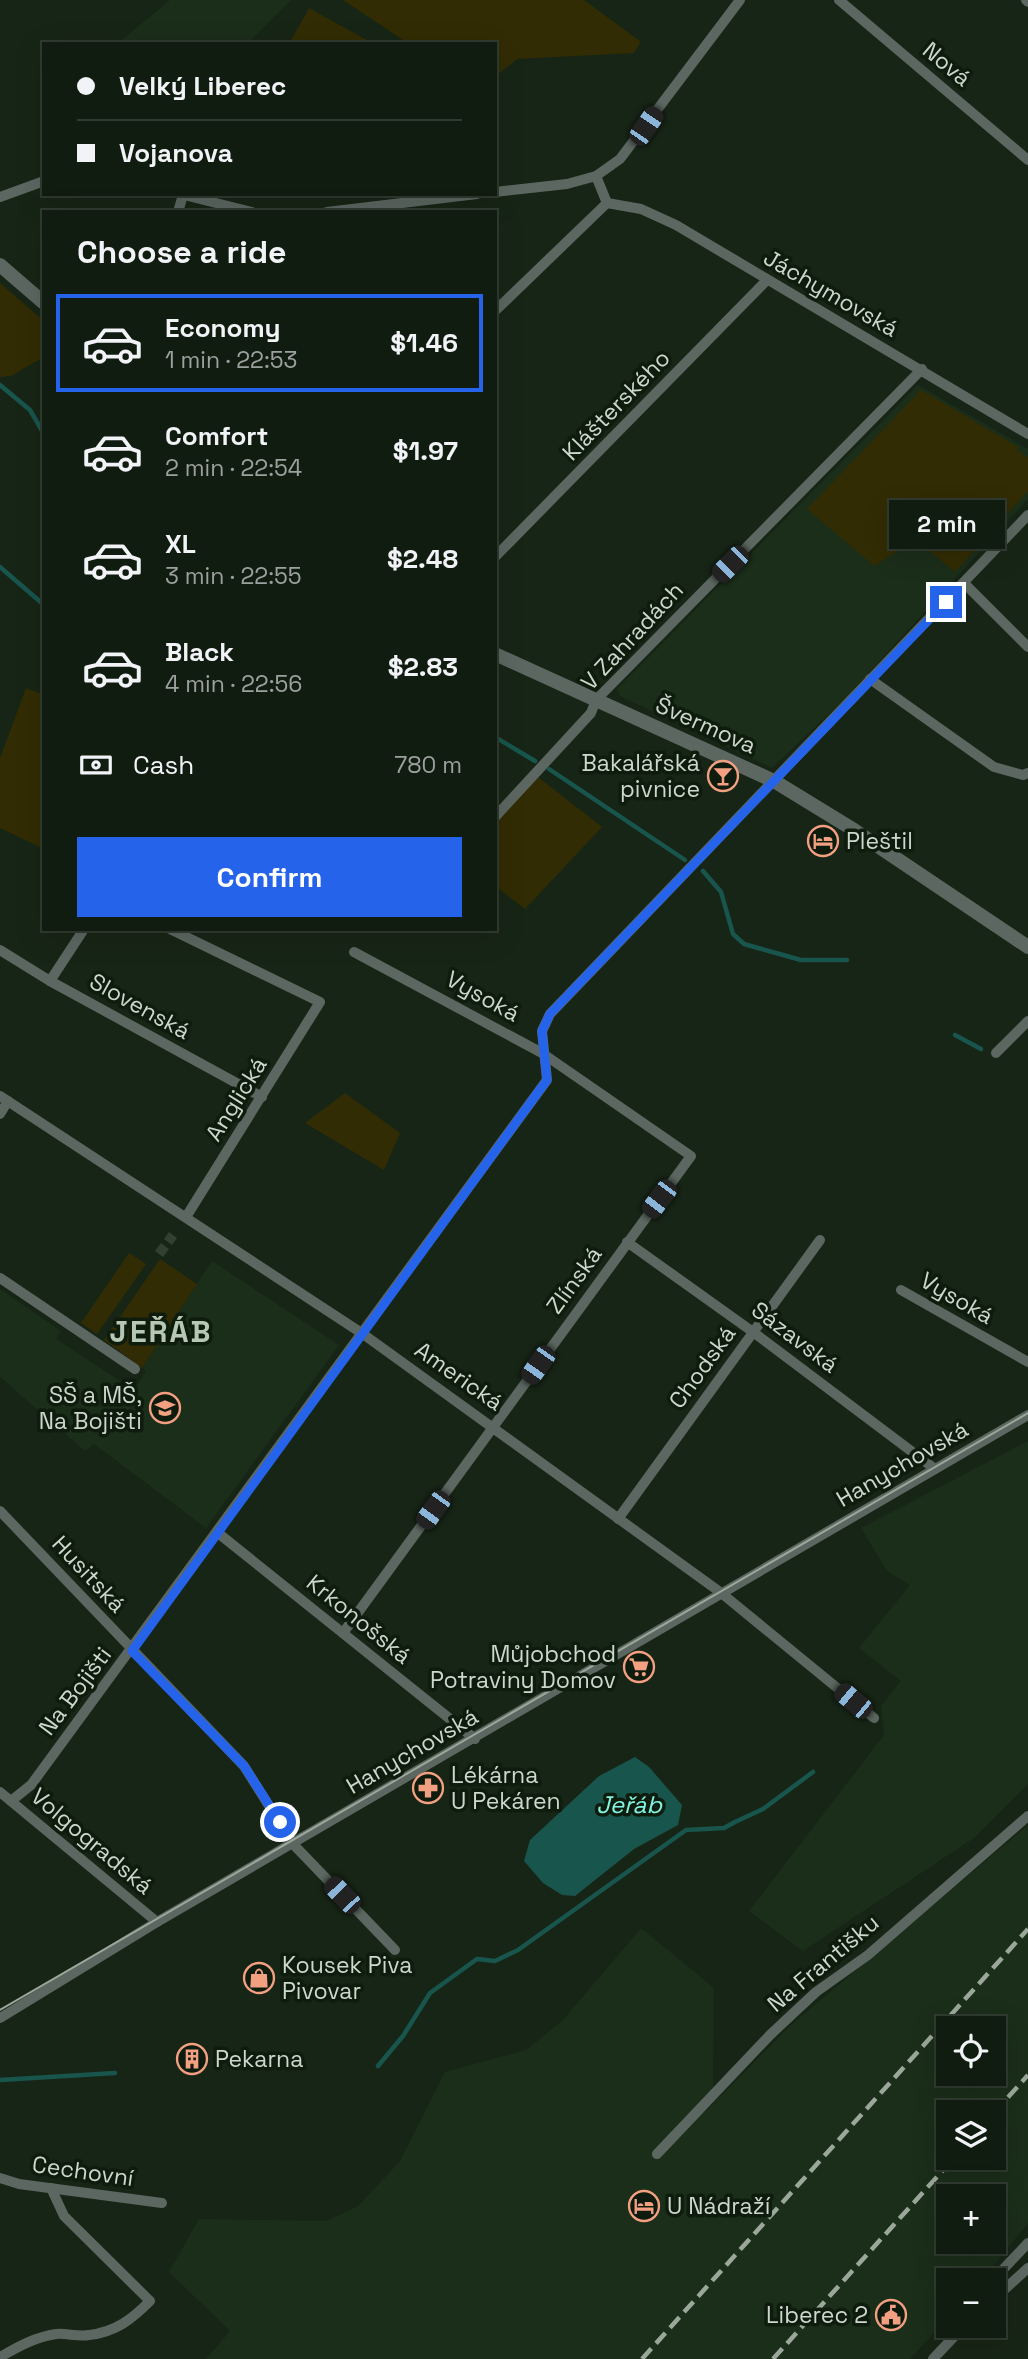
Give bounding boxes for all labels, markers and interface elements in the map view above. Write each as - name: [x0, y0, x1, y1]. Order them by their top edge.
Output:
- street label: Nová: [917, 35, 977, 93]
- text: Velký Liberec: [119, 69, 286, 103]
- car: [626, 103, 667, 149]
- text: Vojanova: [119, 136, 233, 170]
- text: Choose a ride: [77, 232, 287, 272]
- street label: Jáchymovská: [758, 242, 904, 344]
- text: Economy: [165, 311, 281, 345]
- icon: car: [81, 312, 144, 375]
- text: $1.46: [390, 326, 458, 360]
- street label: Klášterského: [556, 343, 676, 467]
- text: 1 min · 22:53: [165, 345, 297, 375]
- text: Comfort: [165, 419, 268, 453]
- icon: car: [81, 420, 144, 483]
- text: $1.97: [393, 434, 458, 468]
- text: 2 min · 22:54: [165, 453, 302, 483]
- callout: 2 min: [888, 500, 1004, 550]
- text: 2 min: [917, 509, 977, 539]
- text: XL: [165, 527, 196, 561]
- icon: car: [81, 528, 144, 591]
- text: $2.48: [387, 542, 458, 576]
- car: [708, 542, 753, 586]
- text: 3 min · 22:55: [165, 561, 302, 591]
- street label: V Zahradách: [574, 576, 690, 696]
- route end: [930, 586, 962, 618]
- text: Black: [165, 635, 234, 669]
- icon: car: [81, 636, 144, 699]
- text: $2.83: [388, 650, 458, 684]
- text: 4 min · 22:56: [165, 669, 302, 699]
- street label: Švermova: [651, 690, 761, 760]
- icon: cash: [77, 746, 115, 784]
- text: Cash: [133, 748, 194, 782]
- place label: Bakalářská pivnice: [581, 748, 700, 804]
- text: 780 m: [394, 750, 462, 780]
- bar icon: Bakalářská pivnice: [706, 759, 740, 793]
- hotel icon: Pleštil: [806, 824, 840, 858]
- place label: Pleštil: [846, 826, 913, 856]
- button: Confirm: [77, 837, 462, 917]
- street label: Vysoká: [441, 964, 525, 1028]
- street label: Slovenská: [84, 966, 196, 1046]
- street label: Anglická: [198, 1051, 274, 1147]
- car: [638, 1176, 681, 1222]
- street label: Zlínská: [539, 1240, 609, 1320]
- street label: Vysoká: [915, 1265, 999, 1331]
- street label: Sázavská: [745, 1295, 845, 1379]
- district label: JEŘÁB: [110, 1312, 212, 1351]
- street label: Chodská: [662, 1320, 742, 1414]
- street label: Americká: [409, 1335, 509, 1417]
- car: [518, 1342, 559, 1388]
- place label: SŠ a MŠ, Na Bojišti: [39, 1380, 142, 1436]
- school or university icon: SŠ a MŠ, Na Bojišti: [148, 1391, 182, 1425]
- street label: Hanychovská: [831, 1414, 973, 1514]
- car: [413, 1487, 454, 1533]
- street label: Husitská: [46, 1529, 132, 1619]
- street label: Krkonošská: [300, 1568, 418, 1670]
- place label: Můjobchod Potraviny Domov: [430, 1639, 616, 1695]
- street label: Na Bojišti: [32, 1641, 118, 1741]
- supermarket icon: Můjobchod Potraviny Domov: [622, 1650, 656, 1684]
- car: [831, 1679, 876, 1723]
- street label: Hanychovská: [341, 1701, 483, 1801]
- place label: Lékárna U Pekáren: [451, 1760, 561, 1816]
- pharmacy icon: Lékárna U Pekáren: [411, 1771, 445, 1805]
- street label: Volgogradská: [25, 1781, 159, 1901]
- water label: Jeřáb: [596, 1789, 663, 1820]
- route start: [264, 1806, 296, 1838]
- car: [320, 1873, 365, 1917]
- street label: Na Františku: [761, 1908, 885, 2018]
- place label: Kousek Piva Pivovar: [282, 1950, 413, 2006]
- shop icon: Kousek Piva Pivovar: [242, 1961, 276, 1995]
- map controls: [936, 2016, 1006, 2338]
- button: locate: [936, 2016, 1006, 2086]
- building icon: Pekarna: [175, 2042, 209, 2076]
- place label: Pekarna: [215, 2044, 303, 2074]
- button: layers: [936, 2100, 1006, 2170]
- street label: Cechovní: [30, 2149, 136, 2193]
- button: +: [936, 2184, 1006, 2254]
- hotel icon: U Nádraží: [627, 2189, 661, 2223]
- place label: U Nádraží: [667, 2191, 771, 2221]
- button: −: [936, 2268, 1006, 2338]
- public building icon: Liberec 2: [874, 2298, 908, 2332]
- place label: Liberec 2: [766, 2300, 868, 2330]

